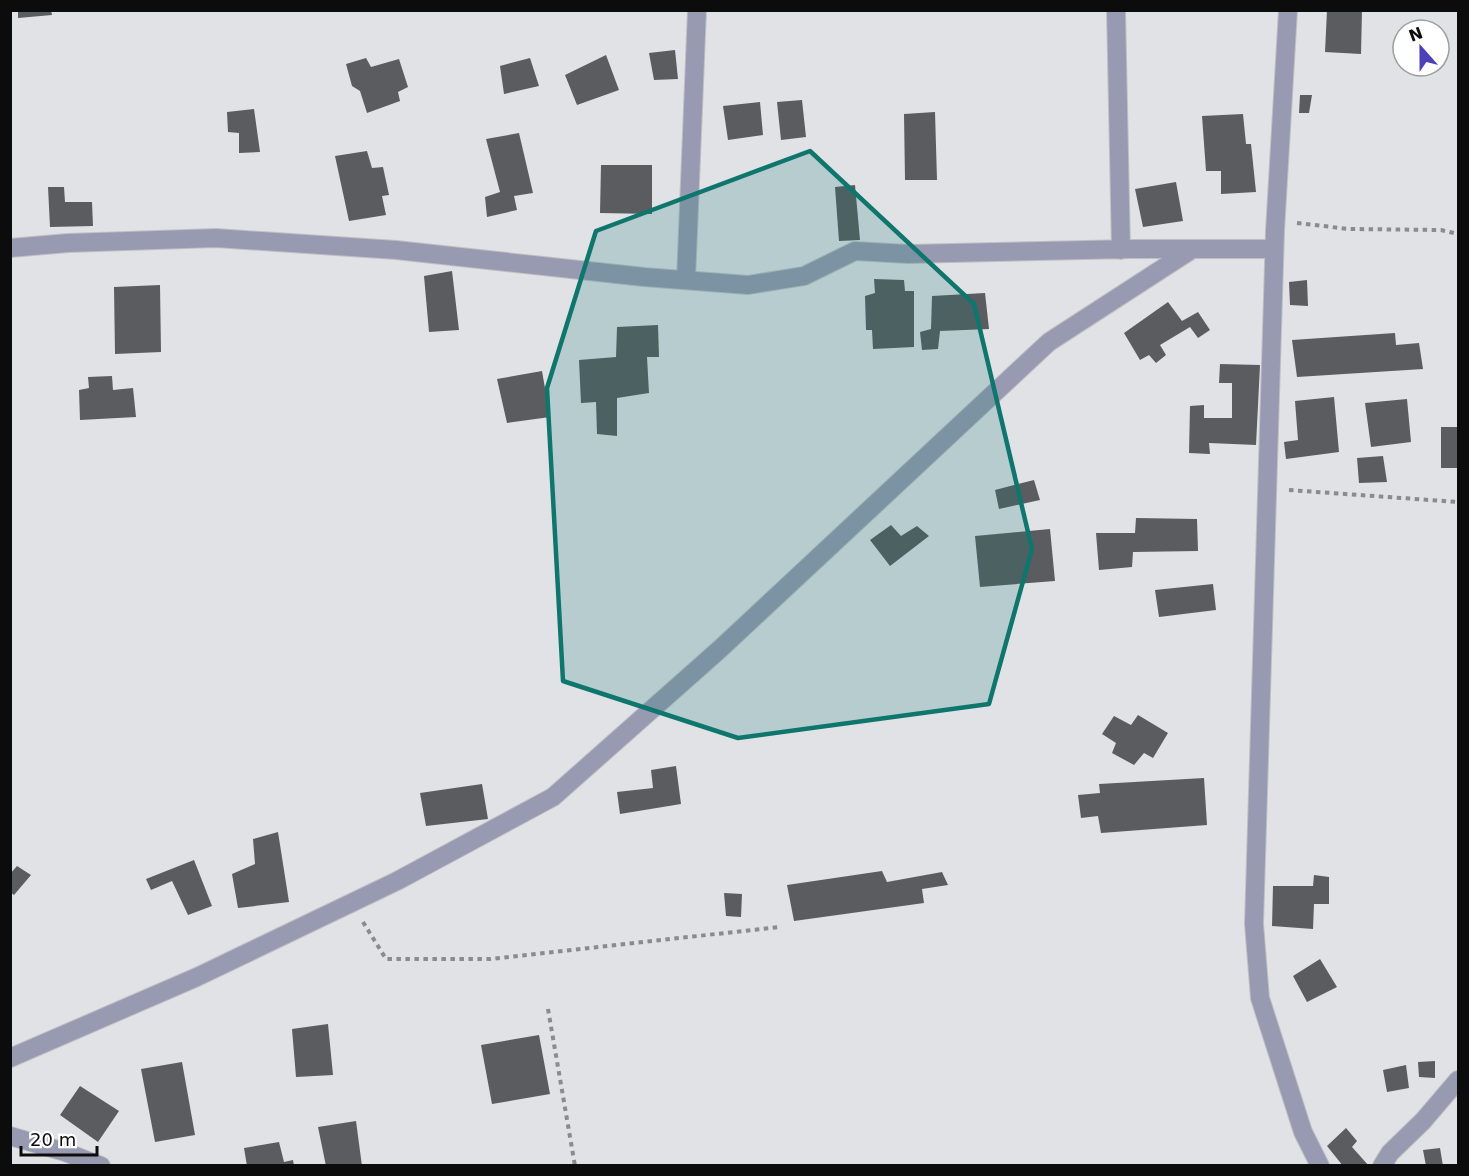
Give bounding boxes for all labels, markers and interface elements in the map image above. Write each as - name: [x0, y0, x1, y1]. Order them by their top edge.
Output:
- north arrow: [1391, 18, 1451, 78]
- text: N: [1406, 23, 1425, 46]
- scale bar: [21, 1119, 98, 1157]
- text: 20 m: [30, 1129, 76, 1150]

